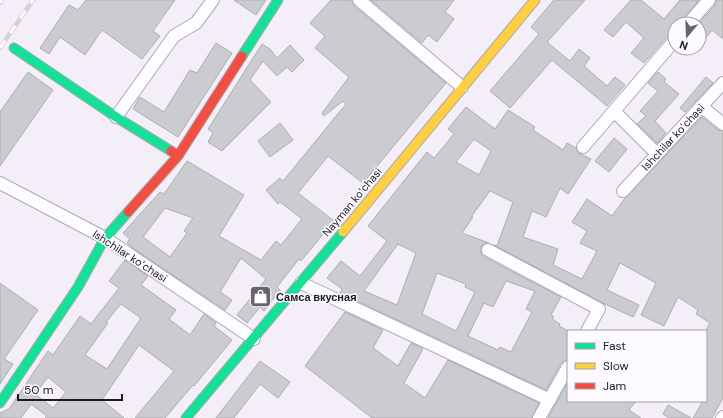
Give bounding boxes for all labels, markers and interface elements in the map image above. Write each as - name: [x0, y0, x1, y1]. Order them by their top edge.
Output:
- north arrow: [667, 16, 707, 56]
- text: N: [678, 38, 690, 53]
- street label: Ishchilar koʻchasi: [639, 101, 707, 173]
- street label: Nayman koʻchasi: [319, 165, 385, 239]
- street label: Ishchilar koʻchasi: [90, 227, 170, 285]
- shop icon: Самса вкусная: [248, 284, 274, 310]
- place label: Самса вкусная: [276, 290, 357, 304]
- legend: [567, 330, 707, 402]
- text: Fast: [603, 338, 626, 354]
- text: Slow: [603, 358, 629, 374]
- scale bar: [18, 376, 122, 402]
- text: Jam: [603, 378, 626, 394]
- text: 50 m: [24, 382, 53, 398]

